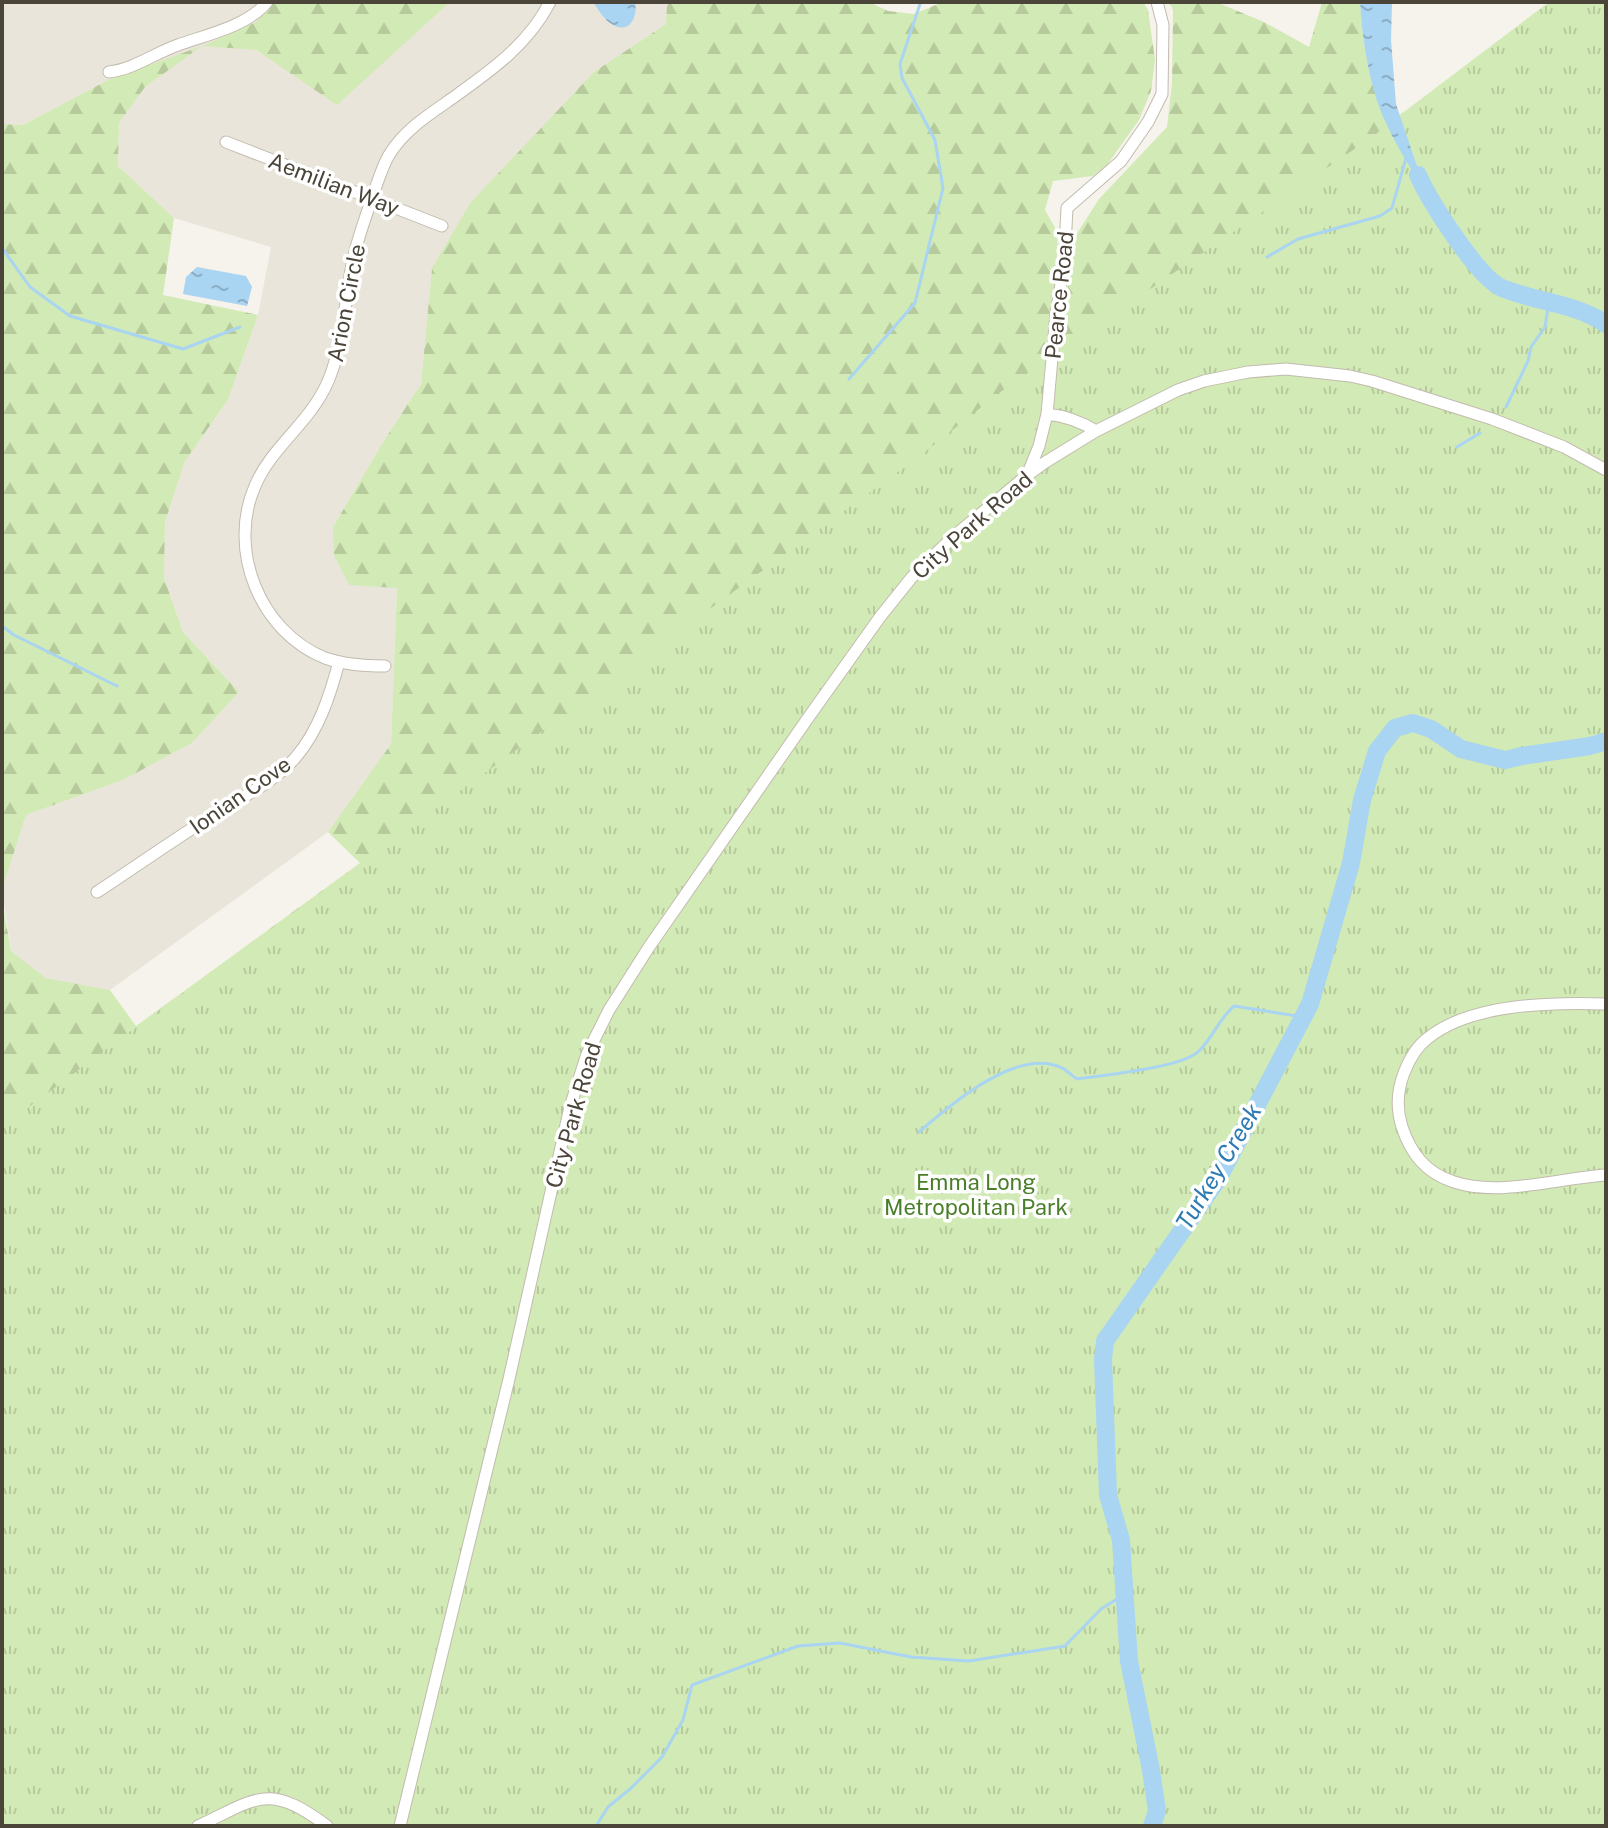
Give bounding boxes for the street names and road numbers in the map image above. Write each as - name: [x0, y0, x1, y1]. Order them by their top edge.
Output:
- street label: Aemilian Way: [265, 147, 403, 221]
- street label: Pearce Road: [1039, 230, 1079, 360]
- street label: Arion Circle: [322, 242, 370, 364]
- street label: City Park Road: [907, 466, 1037, 584]
- street label: Ionian Cove: [184, 751, 296, 839]
- street label: City Park Road: [540, 1039, 606, 1191]

